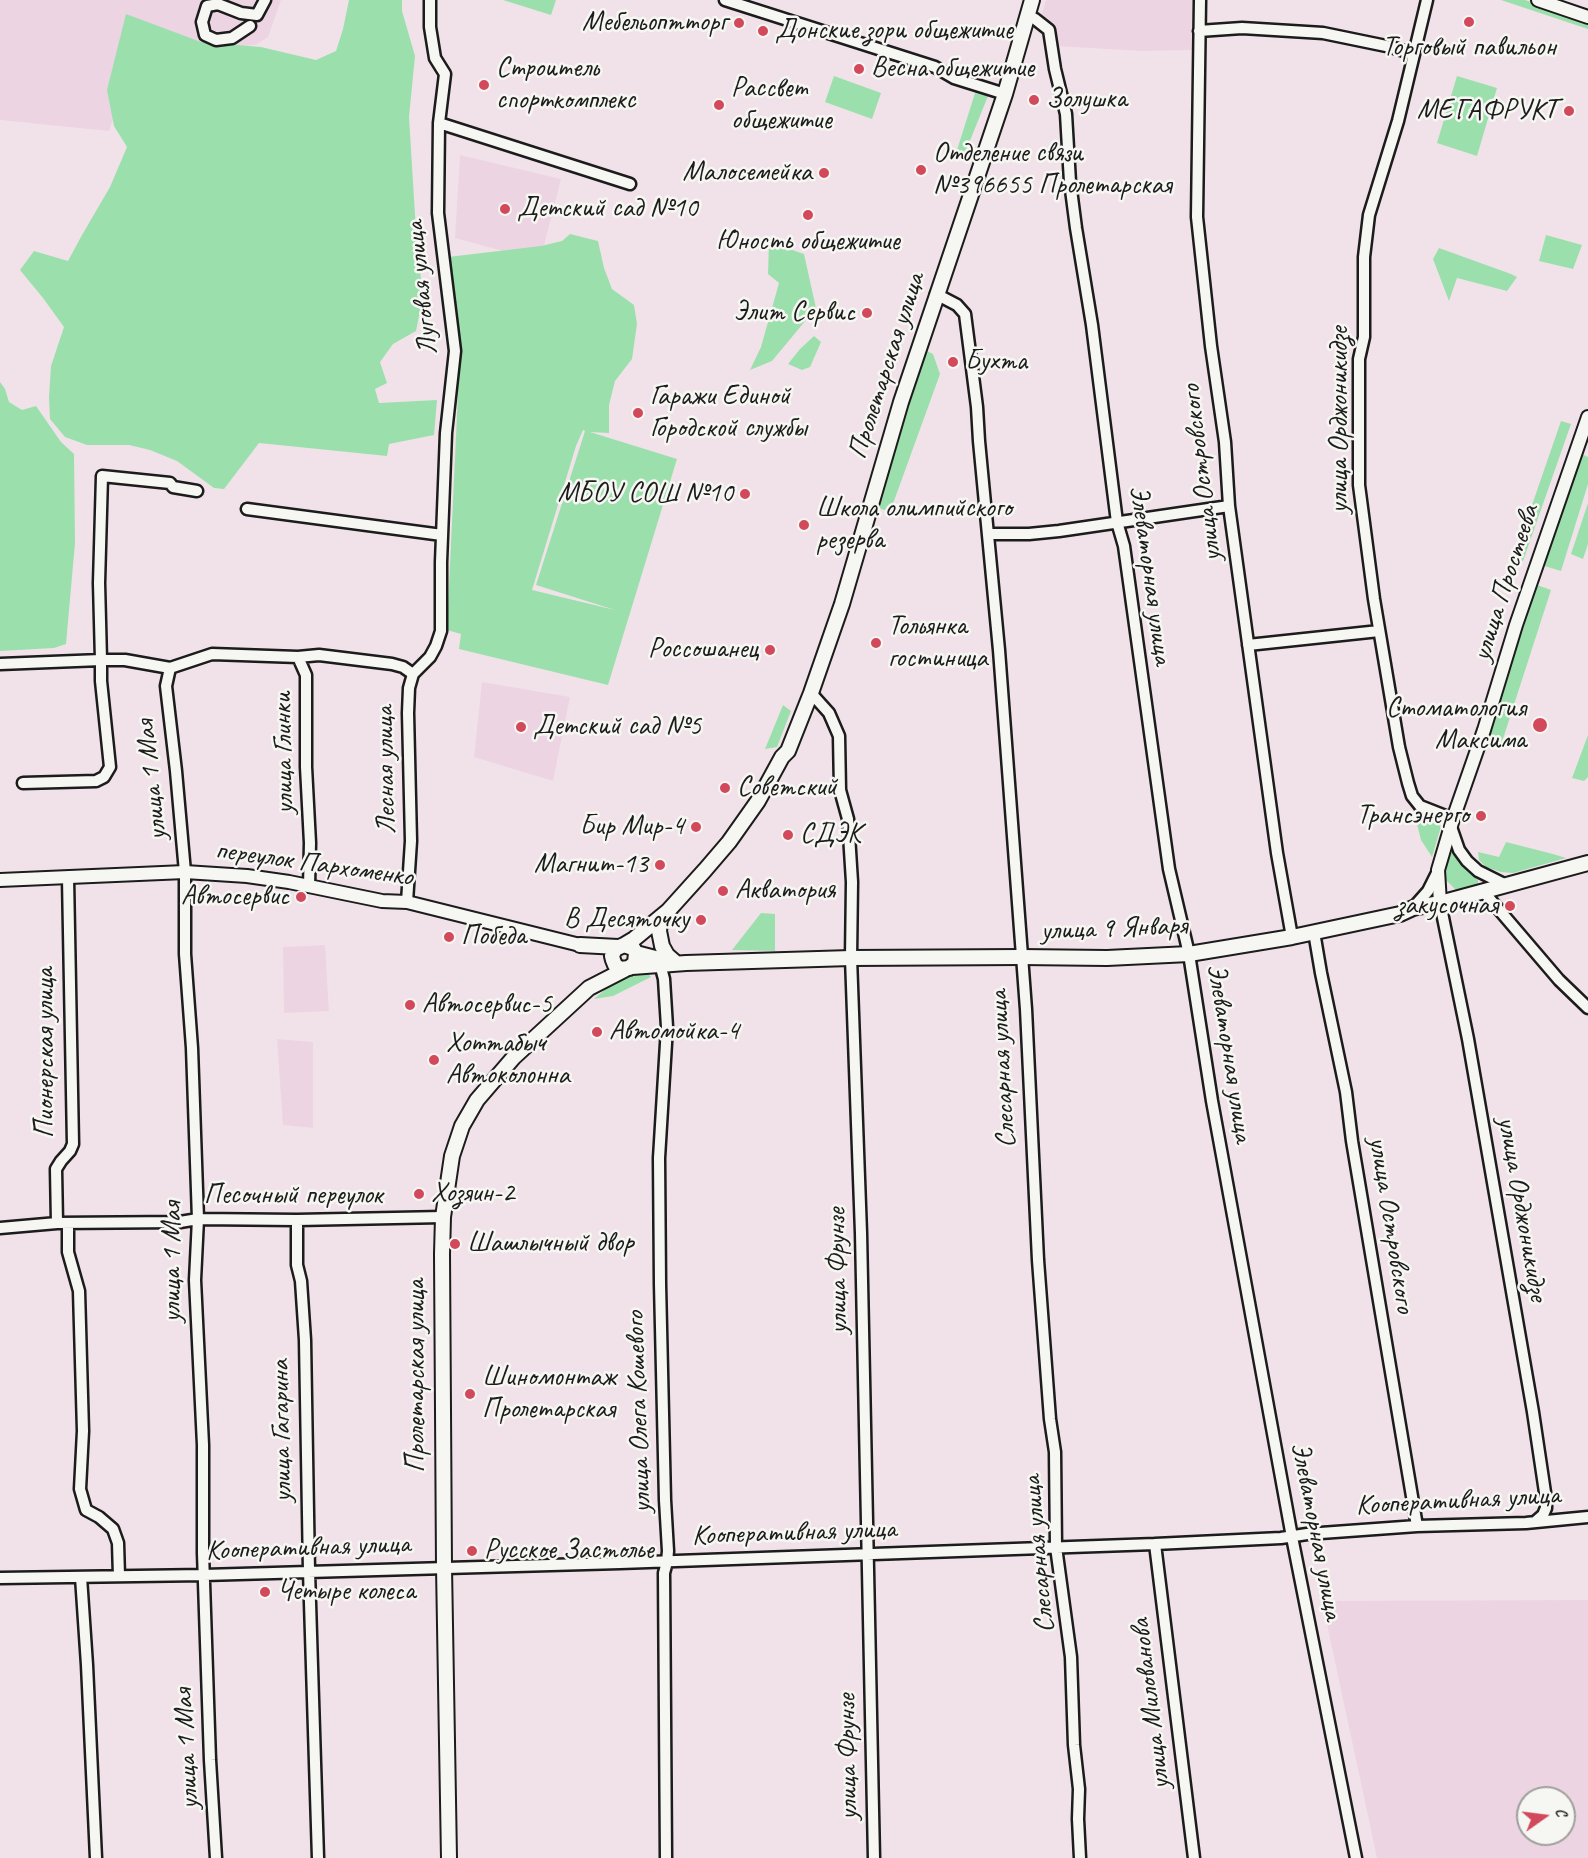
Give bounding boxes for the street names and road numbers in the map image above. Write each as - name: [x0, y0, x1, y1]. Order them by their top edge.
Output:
- street label: Луговая улица: [398, 219, 446, 357]
- street label: Пролетарская улица: [841, 269, 933, 463]
- street label: улица Орджоникидзе: [1323, 327, 1357, 513]
- street label: улица Островского: [1174, 383, 1230, 563]
- street label: Элеваторная улица: [1121, 483, 1179, 667]
- street label: улица Простеева: [1465, 501, 1547, 665]
- street label: улица Глинки: [266, 692, 302, 814]
- street label: Лесная улица: [368, 706, 404, 834]
- street label: улица 1 Мая: [129, 718, 175, 842]
- street label: переулок Пархоменко: [213, 834, 415, 894]
- street label: улица 9 Января: [1040, 910, 1188, 948]
- street label: Элеваторная улица: [1198, 961, 1260, 1145]
- street label: Пионерская улица: [29, 968, 63, 1138]
- street label: Слесарная улица: [982, 989, 1024, 1149]
- street label: улица Орджоникидзе: [1489, 1114, 1555, 1304]
- street label: улица Островского: [1360, 1134, 1422, 1316]
- street label: Песочный переулок: [204, 1179, 382, 1213]
- street label: улица 1 Мая: [156, 1201, 190, 1323]
- street label: улица Фрунзе: [820, 1208, 856, 1334]
- street label: Пролетарская улица: [400, 1279, 434, 1473]
- street label: улица Олега Кошевого: [619, 1311, 659, 1513]
- street label: улица Гагарина: [264, 1359, 300, 1503]
- street label: Элеваторная улица: [1282, 1439, 1350, 1623]
- street label: Слесарная улица: [1015, 1474, 1063, 1634]
- street label: Кооперативная улица: [1355, 1479, 1561, 1523]
- street label: Кооперативная улица: [691, 1513, 897, 1553]
- street label: Кооперативная улица: [205, 1528, 411, 1568]
- street label: улица Милованова: [1124, 1617, 1178, 1791]
- street label: улица 1 Мая: [167, 1688, 207, 1810]
- street label: улица Фрунзе: [830, 1694, 866, 1820]

